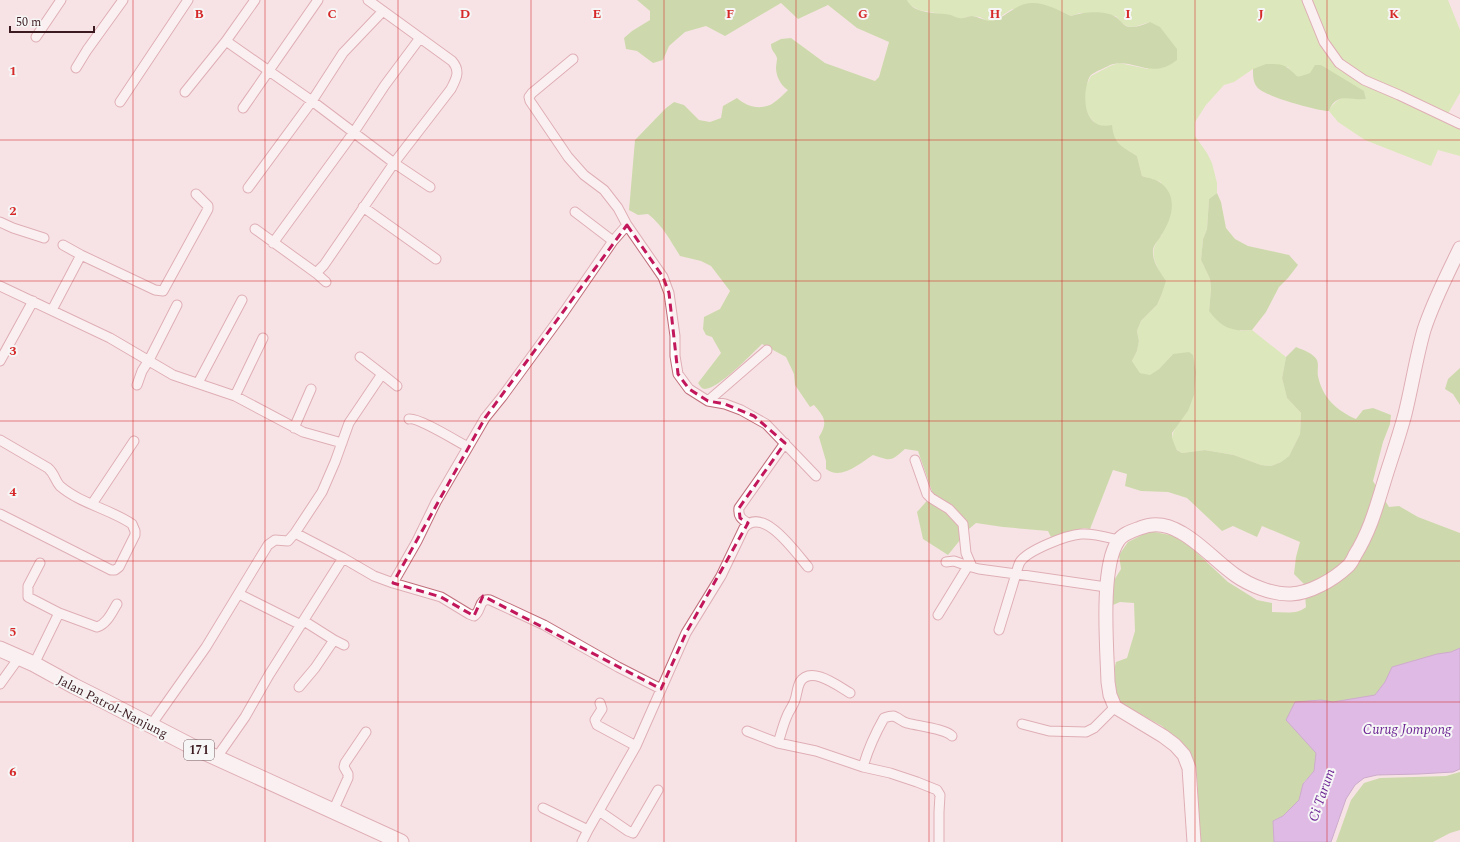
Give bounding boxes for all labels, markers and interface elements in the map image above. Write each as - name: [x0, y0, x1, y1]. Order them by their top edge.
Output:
- text: B: [194, 4, 204, 24]
- text: C: [327, 4, 337, 24]
- text: D: [460, 4, 470, 24]
- text: E: [593, 4, 602, 24]
- text: F: [726, 4, 734, 24]
- text: G: [858, 4, 868, 24]
- text: H: [990, 4, 1001, 24]
- text: I: [1125, 4, 1131, 24]
- text: J: [1258, 4, 1264, 24]
- text: K: [1389, 4, 1399, 24]
- scale bar: [10, 8, 94, 34]
- text: 50 m: [16, 13, 41, 32]
- text: 1: [9, 61, 17, 81]
- text: 2: [9, 201, 17, 221]
- text: 3: [9, 341, 17, 361]
- text: 4: [9, 482, 17, 502]
- text: 5: [9, 622, 17, 642]
- street label: Jalan Patrol-Nanjung: [54, 670, 171, 744]
- water label: Curug Jompong: [1363, 719, 1452, 740]
- road number: 171: [184, 740, 214, 760]
- text: 6: [9, 762, 17, 782]
- water label: Ci Tarum: [1303, 766, 1340, 825]

